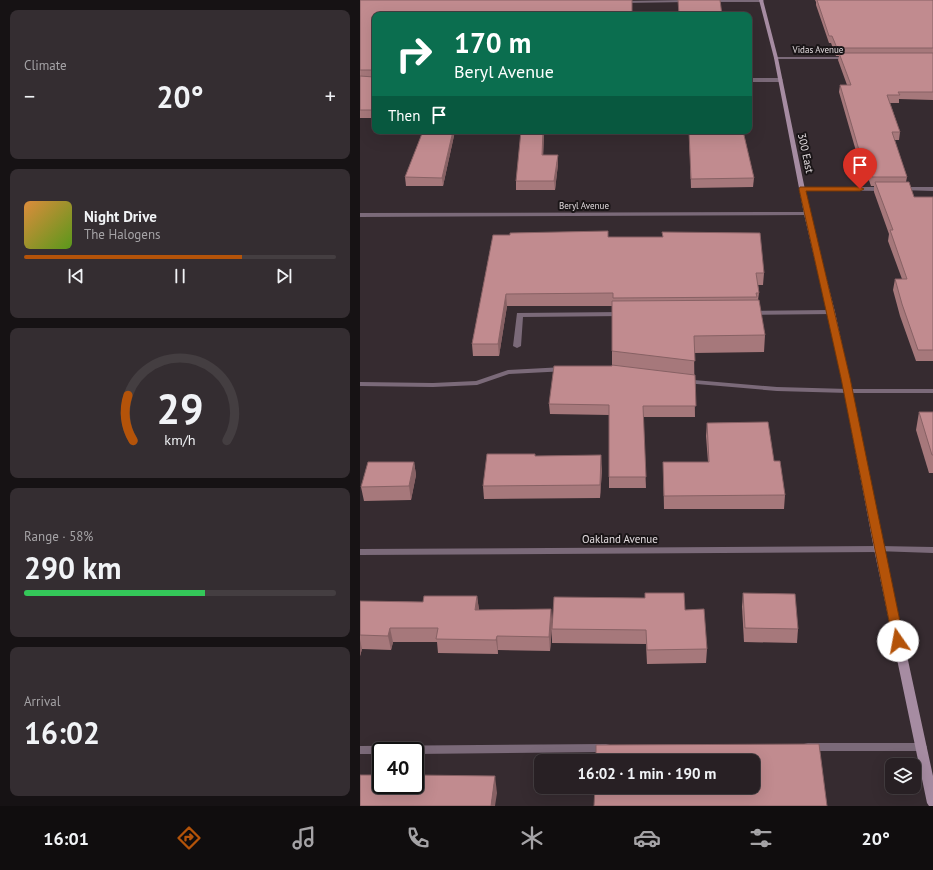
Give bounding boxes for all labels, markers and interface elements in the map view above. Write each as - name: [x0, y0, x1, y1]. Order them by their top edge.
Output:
- text: 170 m: [454, 24, 531, 61]
- icon: right: [388, 28, 440, 80]
- street label: Vidas Avenue: [792, 44, 844, 55]
- text: Climate: [24, 57, 67, 74]
- text: Beryl Avenue: [454, 60, 554, 83]
- text: 20°: [156, 77, 204, 116]
- text: −: [24, 82, 35, 110]
- text: +: [325, 82, 336, 110]
- icon: arrive: [428, 104, 450, 126]
- text: Then: [388, 106, 420, 125]
- street label: 300 East: [795, 132, 817, 175]
- pin: [843, 148, 877, 189]
- icon: arrive: [849, 154, 871, 176]
- street label: Beryl Avenue: [559, 200, 609, 211]
- text: Night Drive: [84, 207, 157, 226]
- text: The Halogens: [84, 226, 161, 243]
- icon: previous: [65, 265, 87, 287]
- icon: pause: [169, 265, 191, 287]
- icon: next: [273, 265, 295, 287]
- text: 29: [156, 382, 204, 435]
- text: km/h: [164, 430, 196, 449]
- text: Range · 58%: [24, 528, 93, 545]
- street label: Oakland Avenue: [582, 532, 658, 546]
- text: 290 km: [24, 548, 122, 587]
- position arrow: [877, 620, 919, 662]
- text: Arrival: [24, 693, 60, 710]
- text: 16:02: [24, 713, 100, 752]
- speed limit sign: 40: [372, 742, 424, 794]
- map controls: [885, 758, 921, 794]
- button: layers: [885, 758, 921, 794]
- text: 16:02 · 1 min · 190 m: [578, 764, 716, 783]
- icon: directions: [175, 824, 203, 852]
- icon: music: [290, 824, 318, 852]
- icon: phone: [404, 824, 432, 852]
- icon: climate: [518, 824, 546, 852]
- icon: car: [633, 824, 661, 852]
- icon: filters: [747, 824, 775, 852]
- text: 16:01: [43, 827, 89, 850]
- text: 20°: [861, 827, 890, 850]

